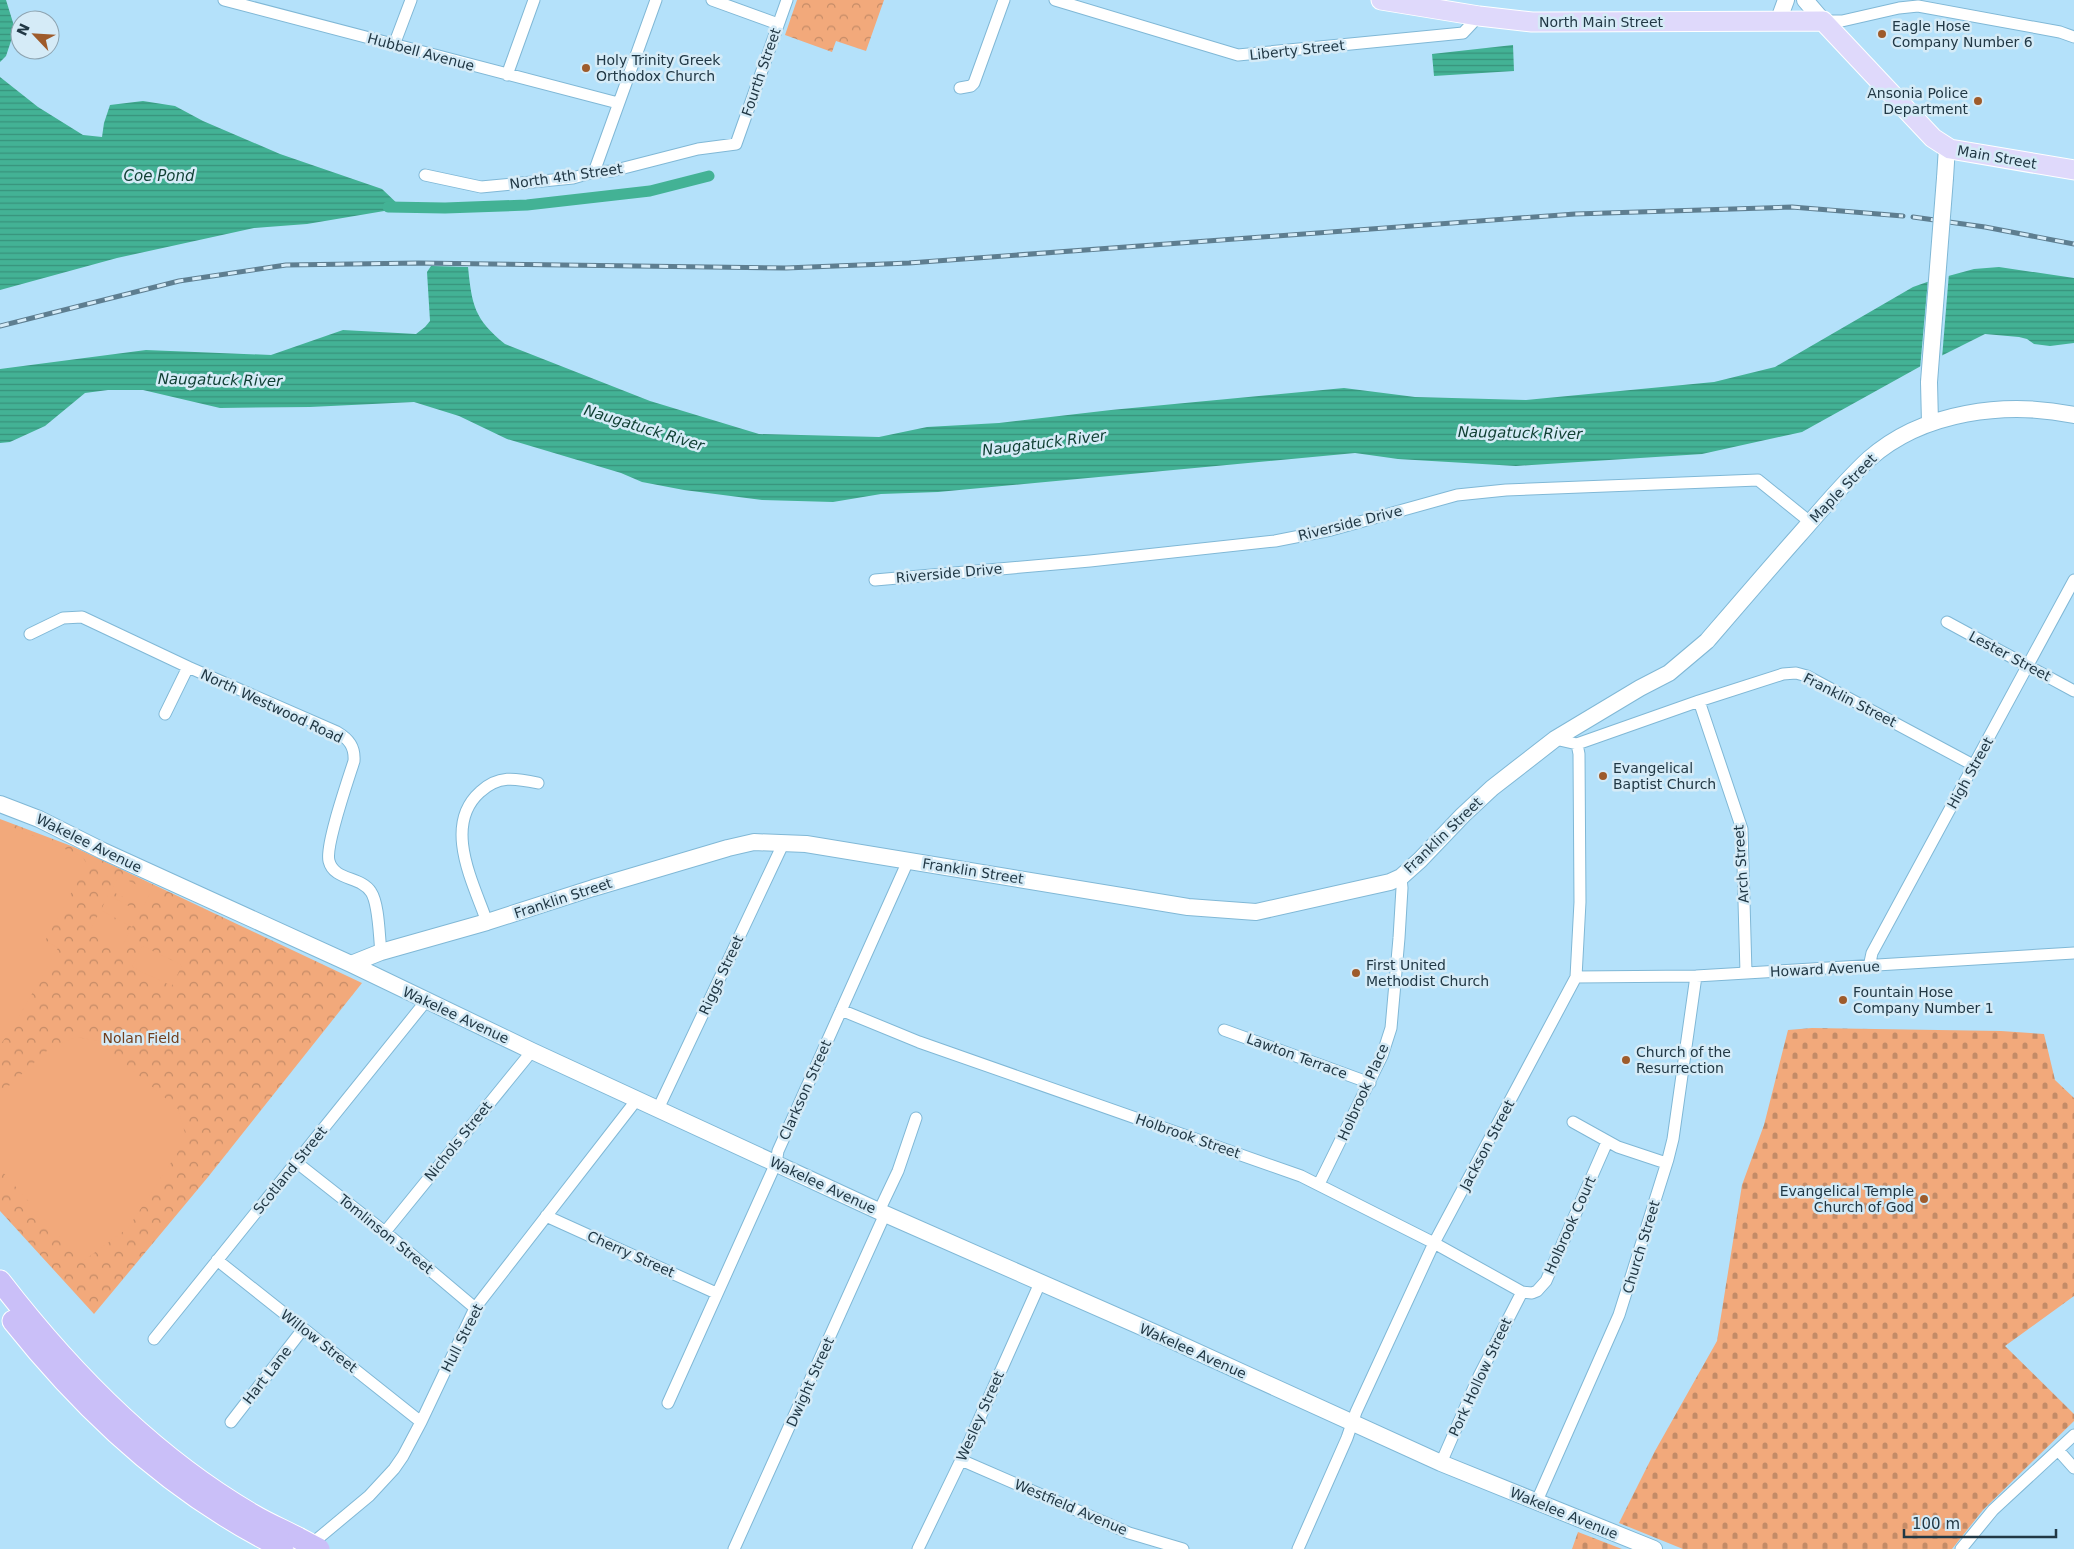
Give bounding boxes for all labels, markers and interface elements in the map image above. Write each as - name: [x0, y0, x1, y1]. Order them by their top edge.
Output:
- north arrow: [10, 10, 60, 60]
- street label: North Main Street: [1539, 14, 1664, 30]
- place label: Eagle Hose Company Number 6: [1892, 18, 2033, 50]
- text: N: [13, 21, 33, 38]
- street label: Fourth Street: [738, 25, 784, 118]
- marker: Eagle Hose Company Number 6: [1876, 28, 1888, 40]
- street label: Hubbell Avenue: [366, 30, 476, 74]
- street label: Liberty Street: [1249, 37, 1346, 63]
- place label: Holy Trinity Greek Orthodox Church: [596, 52, 721, 84]
- marker: Holy Trinity Greek Orthodox Church: [580, 62, 592, 74]
- place label: Ansonia Police Department: [1867, 85, 1969, 117]
- marker: Ansonia Police Department: [1972, 95, 1984, 107]
- street label: Main Street: [1956, 142, 2038, 172]
- street label: North 4th Street: [509, 160, 624, 192]
- water label: Coe Pond: [124, 167, 195, 185]
- water label: Naugatuck River: [158, 370, 283, 390]
- water label: Naugatuck River: [582, 401, 707, 455]
- water label: Naugatuck River: [1458, 423, 1583, 443]
- water label: Naugatuck River: [981, 426, 1108, 460]
- street label: Maple Street: [1806, 450, 1880, 526]
- street label: Riverside Drive: [1296, 502, 1404, 544]
- street label: Riverside Drive: [895, 560, 1003, 586]
- street label: Lester Street: [1966, 628, 2054, 685]
- street label: North Westwood Road: [198, 666, 346, 746]
- street label: Franklin Street: [1801, 670, 1900, 731]
- street label: High Street: [1944, 734, 1996, 812]
- place label: Evangelical Baptist Church: [1613, 760, 1716, 792]
- marker: Evangelical Baptist Church: [1597, 770, 1609, 782]
- street label: Franklin Street: [1401, 793, 1486, 876]
- street label: Wakelee Avenue: [34, 811, 144, 875]
- street label: Arch Street: [1730, 824, 1752, 904]
- street label: Franklin Street: [921, 855, 1025, 887]
- street label: Franklin Street: [512, 874, 614, 921]
- street label: Riggs Street: [696, 932, 747, 1017]
- place label: First United Methodist Church: [1366, 957, 1489, 989]
- street label: Howard Avenue: [1770, 958, 1880, 980]
- marker: First United Methodist Church: [1350, 967, 1362, 979]
- street label: Wakelee Avenue: [400, 983, 512, 1047]
- place label: Fountain Hose Company Number 1: [1853, 984, 1994, 1016]
- marker: Fountain Hose Company Number 1: [1837, 994, 1849, 1006]
- park label: Nolan Field: [102, 1030, 180, 1046]
- street label: Lawton Terrace: [1244, 1030, 1350, 1082]
- street label: Clarkson Street: [776, 1037, 834, 1143]
- street label: Holbrook Place: [1334, 1041, 1392, 1143]
- place label: Church of the Resurrection: [1636, 1044, 1731, 1076]
- marker: Church of the Resurrection: [1620, 1054, 1632, 1066]
- street label: Jackson Street: [1456, 1097, 1518, 1194]
- street label: Nichols Street: [421, 1098, 495, 1184]
- street label: Holbrook Street: [1134, 1111, 1243, 1162]
- street label: Scotland Street: [250, 1123, 330, 1217]
- street label: Wakelee Avenue: [767, 1153, 879, 1217]
- street label: Holbrook Court: [1541, 1173, 1599, 1276]
- place label: Evangelical Temple Church of God: [1780, 1183, 1914, 1215]
- street label: Tomlinson Street: [335, 1190, 437, 1277]
- marker: Evangelical Temple Church of God: [1918, 1193, 1930, 1205]
- street label: Church Street: [1619, 1198, 1663, 1295]
- street label: Cherry Street: [585, 1228, 678, 1281]
- street label: Hull Street: [438, 1301, 486, 1375]
- street label: Willow Street: [278, 1306, 361, 1376]
- street label: Pork Hollow Street: [1446, 1315, 1515, 1439]
- street label: Wakelee Avenue: [1137, 1320, 1249, 1382]
- street label: Dwight Street: [783, 1334, 837, 1429]
- street label: Hart Lane: [240, 1343, 294, 1407]
- street label: Wesley Street: [953, 1368, 1007, 1463]
- street label: Westfield Avenue: [1012, 1476, 1130, 1538]
- street label: Wakelee Avenue: [1508, 1484, 1620, 1542]
- scale bar: [1904, 1506, 2056, 1538]
- text: 100 m: [1912, 1515, 1960, 1533]

